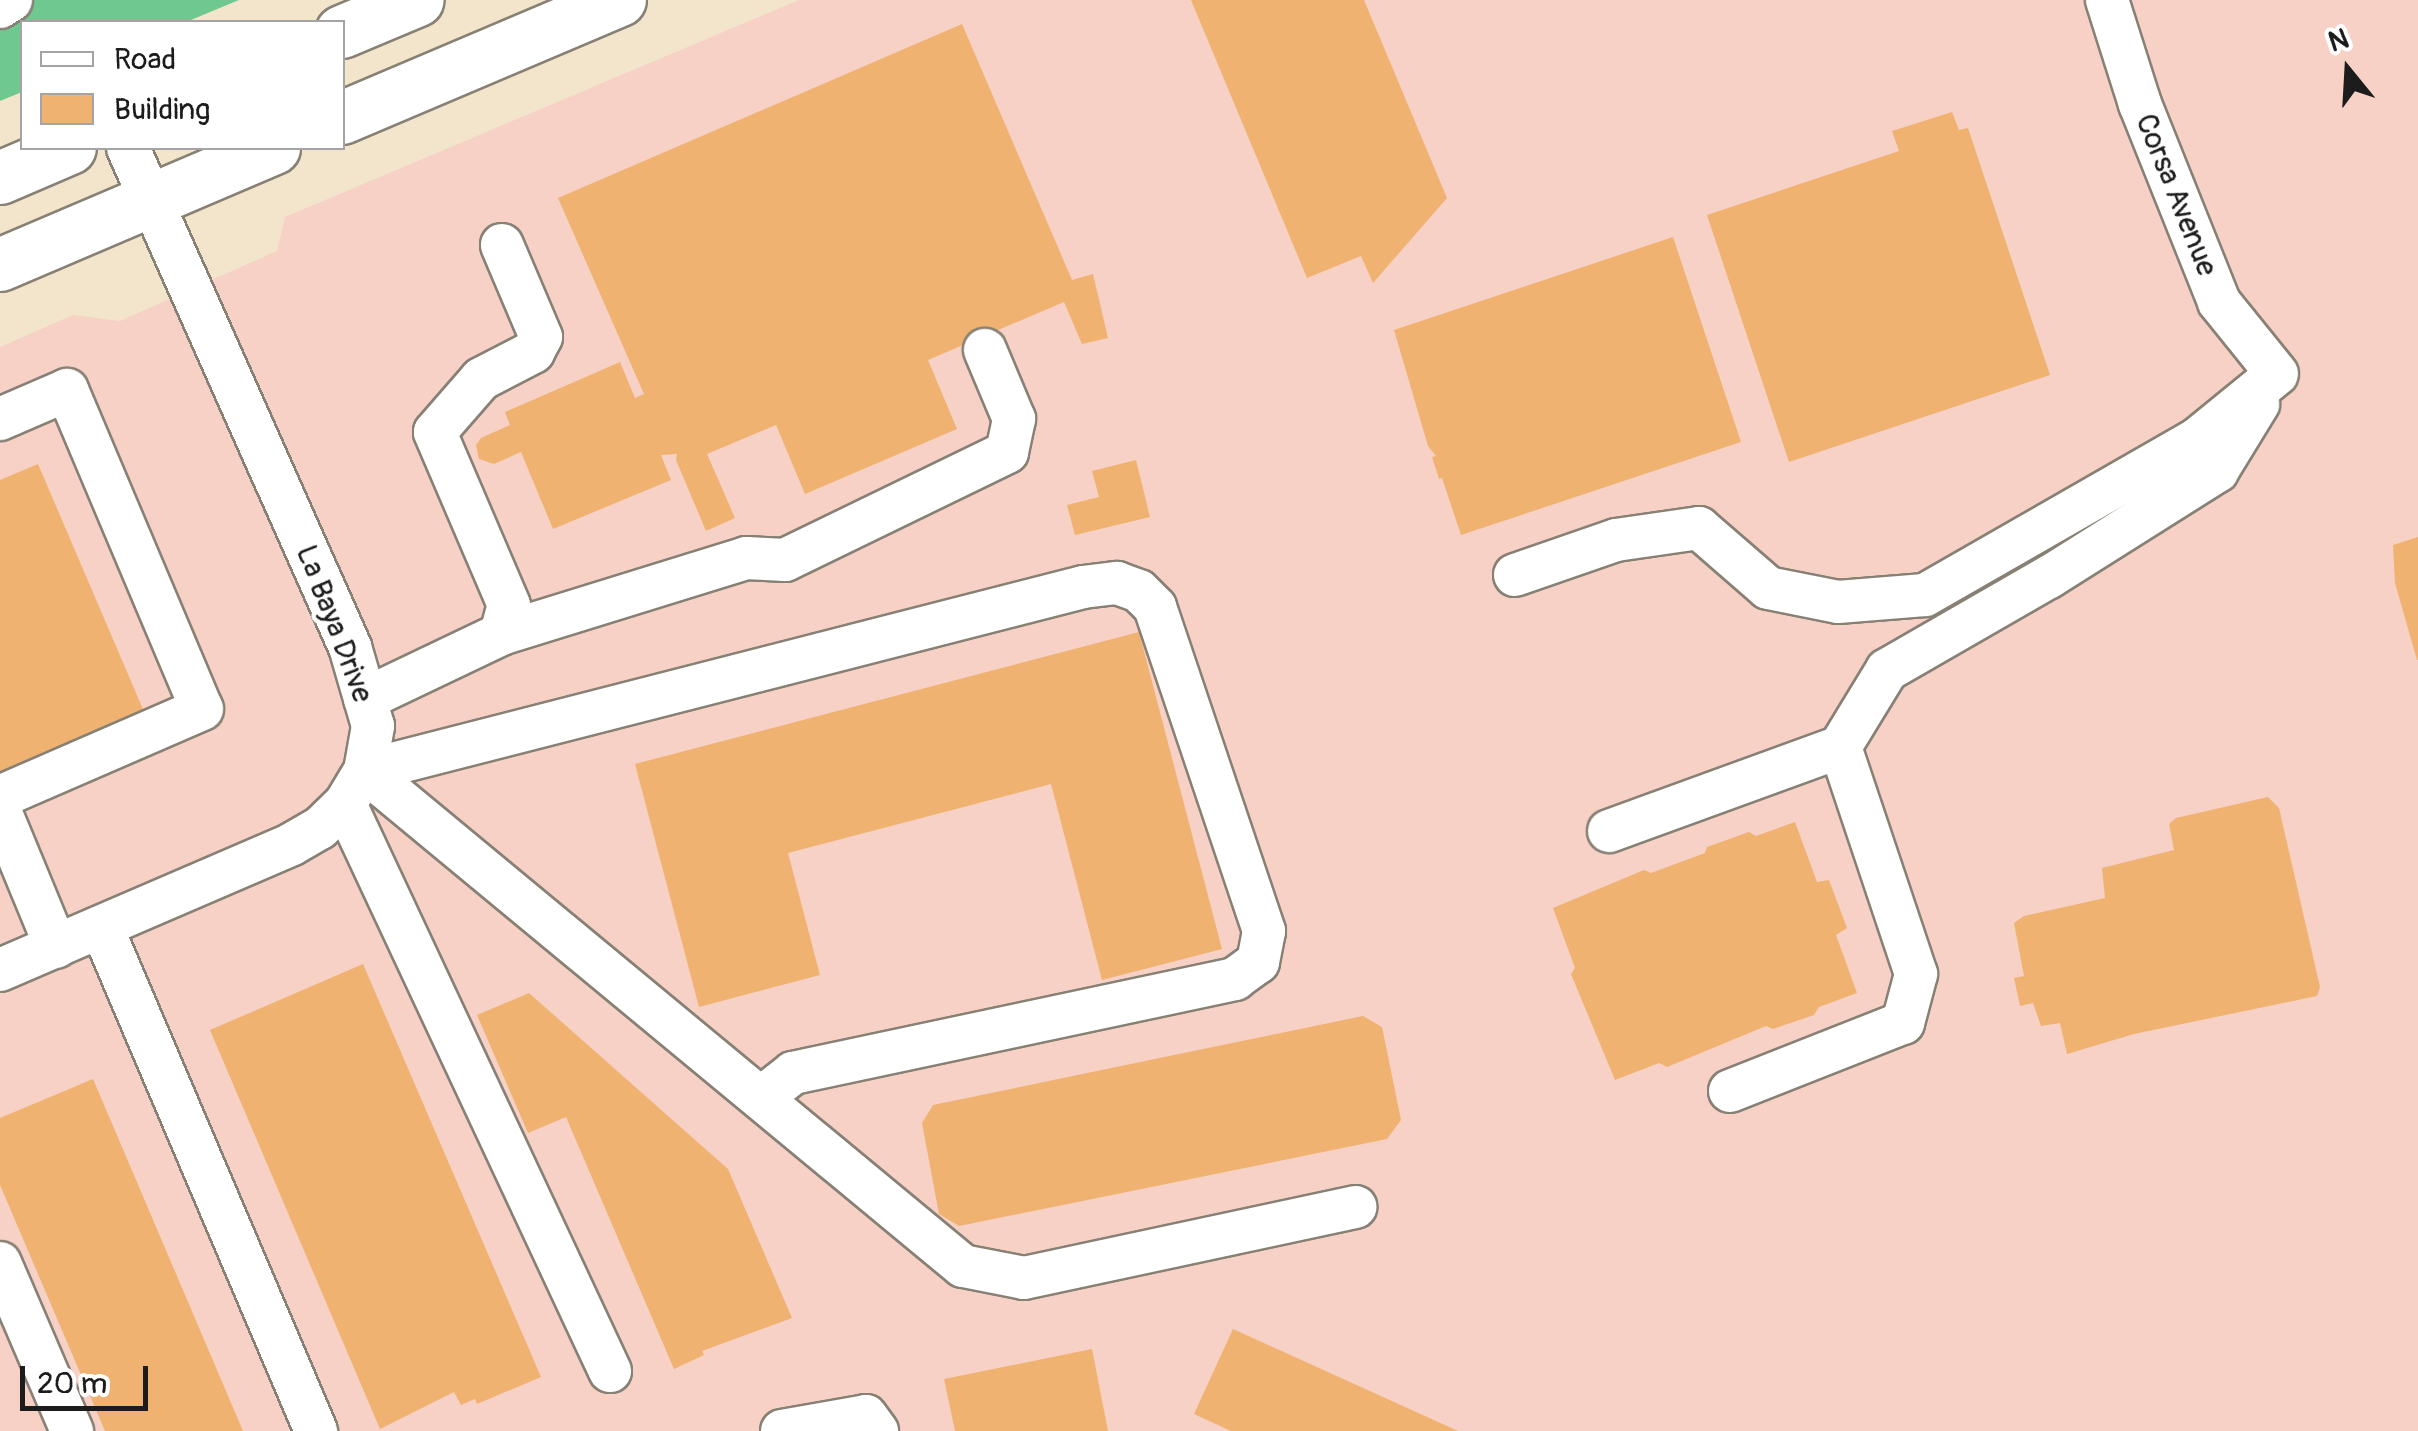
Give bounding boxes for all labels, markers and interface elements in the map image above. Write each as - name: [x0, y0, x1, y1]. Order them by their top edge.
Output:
- legend: [20, 20, 345, 150]
- north arrow: [2298, 20, 2398, 120]
- text: N: [2324, 21, 2353, 61]
- text: Road: [114, 41, 176, 78]
- text: Building: [114, 91, 210, 128]
- street label: Corsa Avenue: [2127, 109, 2225, 281]
- street label: La Baya Drive: [288, 540, 380, 708]
- scale bar: [25, 1346, 152, 1408]
- text: 20 m: [37, 1365, 107, 1402]

